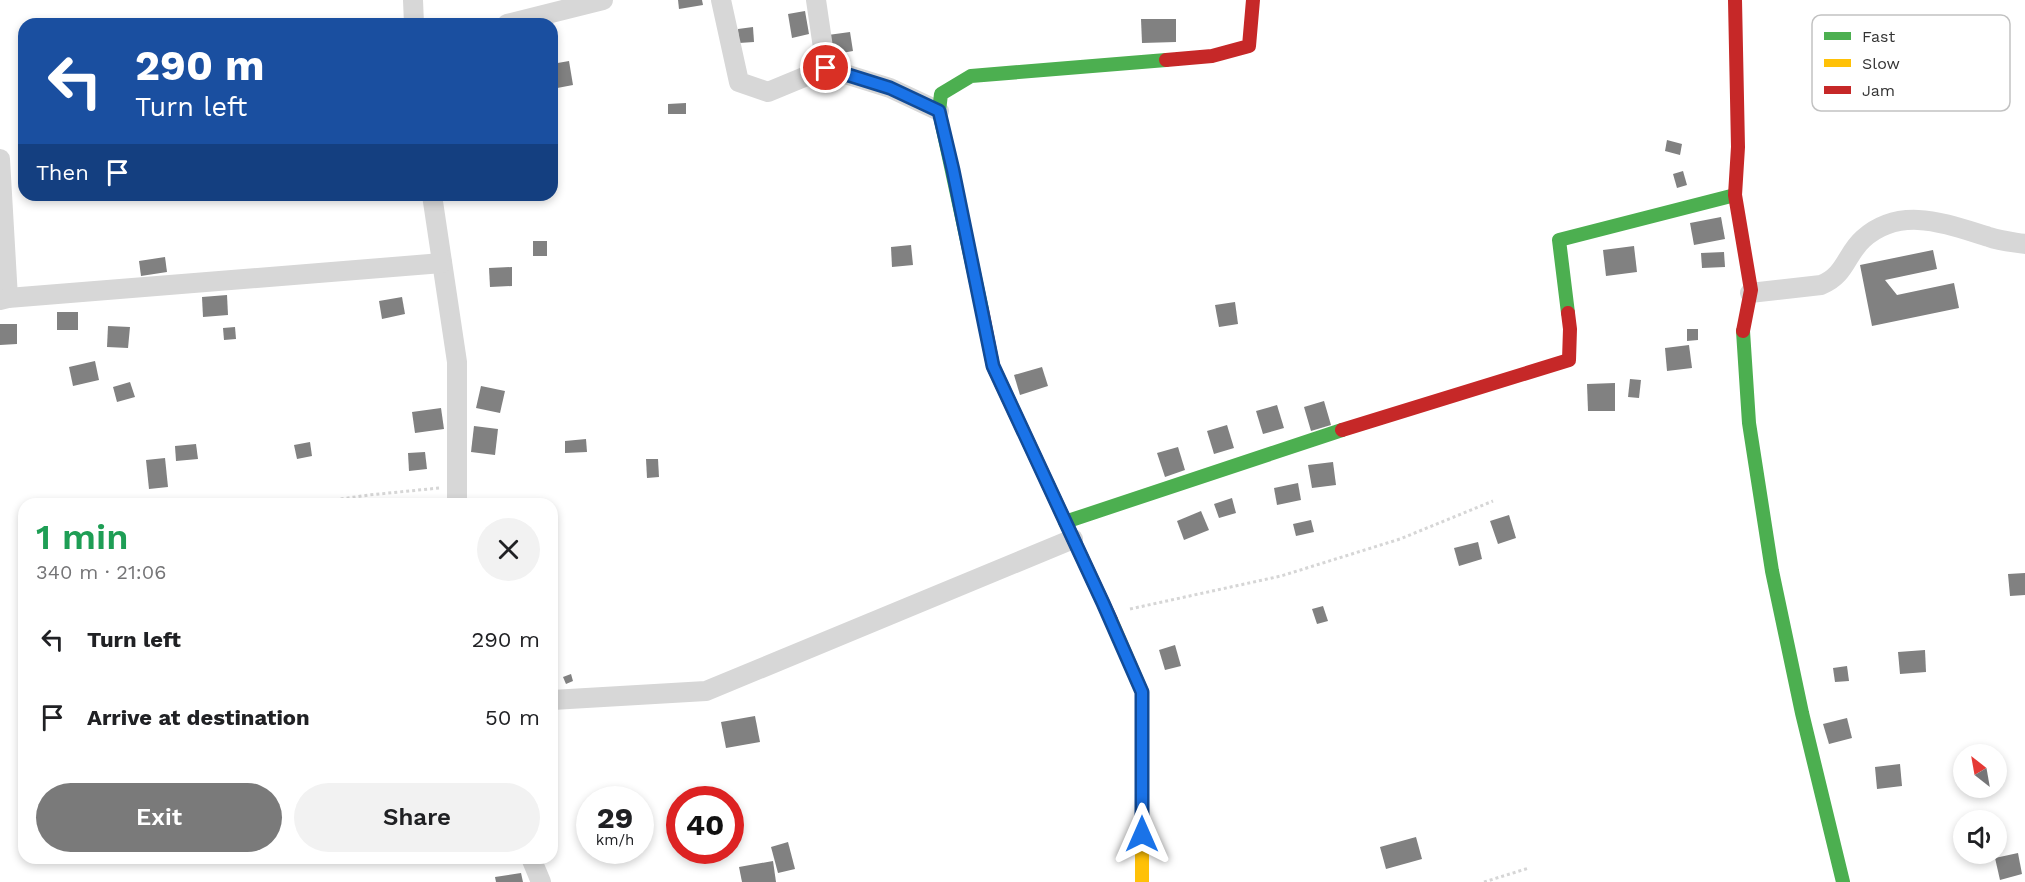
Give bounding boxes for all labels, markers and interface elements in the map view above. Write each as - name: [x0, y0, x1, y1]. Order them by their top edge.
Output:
- legend: [1812, 15, 2010, 111]
- text: Fast: [1862, 27, 1895, 46]
- text: 290 m: [135, 41, 265, 90]
- icon: left: [36, 42, 114, 120]
- pin: [800, 42, 851, 93]
- icon: arrive: [809, 51, 842, 84]
- text: Slow: [1862, 54, 1900, 73]
- text: Jam: [1862, 81, 1895, 100]
- text: Turn left: [135, 91, 247, 123]
- icon: arrive: [101, 156, 134, 189]
- text: Then: [36, 160, 89, 185]
- text: 1 min: [36, 516, 128, 558]
- button: close: [477, 518, 540, 581]
- text: 340 m · 21:06: [36, 560, 166, 584]
- icon: left: [36, 623, 69, 656]
- text: Turn left: [87, 627, 181, 652]
- text: 290 m: [471, 627, 540, 652]
- icon: arrive: [36, 701, 69, 734]
- text: Arrive at destination: [87, 705, 310, 730]
- text: 50 m: [485, 705, 540, 730]
- north arrow: [1953, 744, 2007, 798]
- map controls: [1953, 744, 2007, 864]
- button: Exit: [36, 783, 282, 852]
- button: Share: [294, 783, 540, 852]
- speed limit sign: 40: [666, 786, 744, 864]
- text: 29: [597, 800, 633, 835]
- position arrow: [1110, 802, 1174, 866]
- button: sound: [1953, 810, 2007, 864]
- text: km/h: [596, 831, 634, 849]

